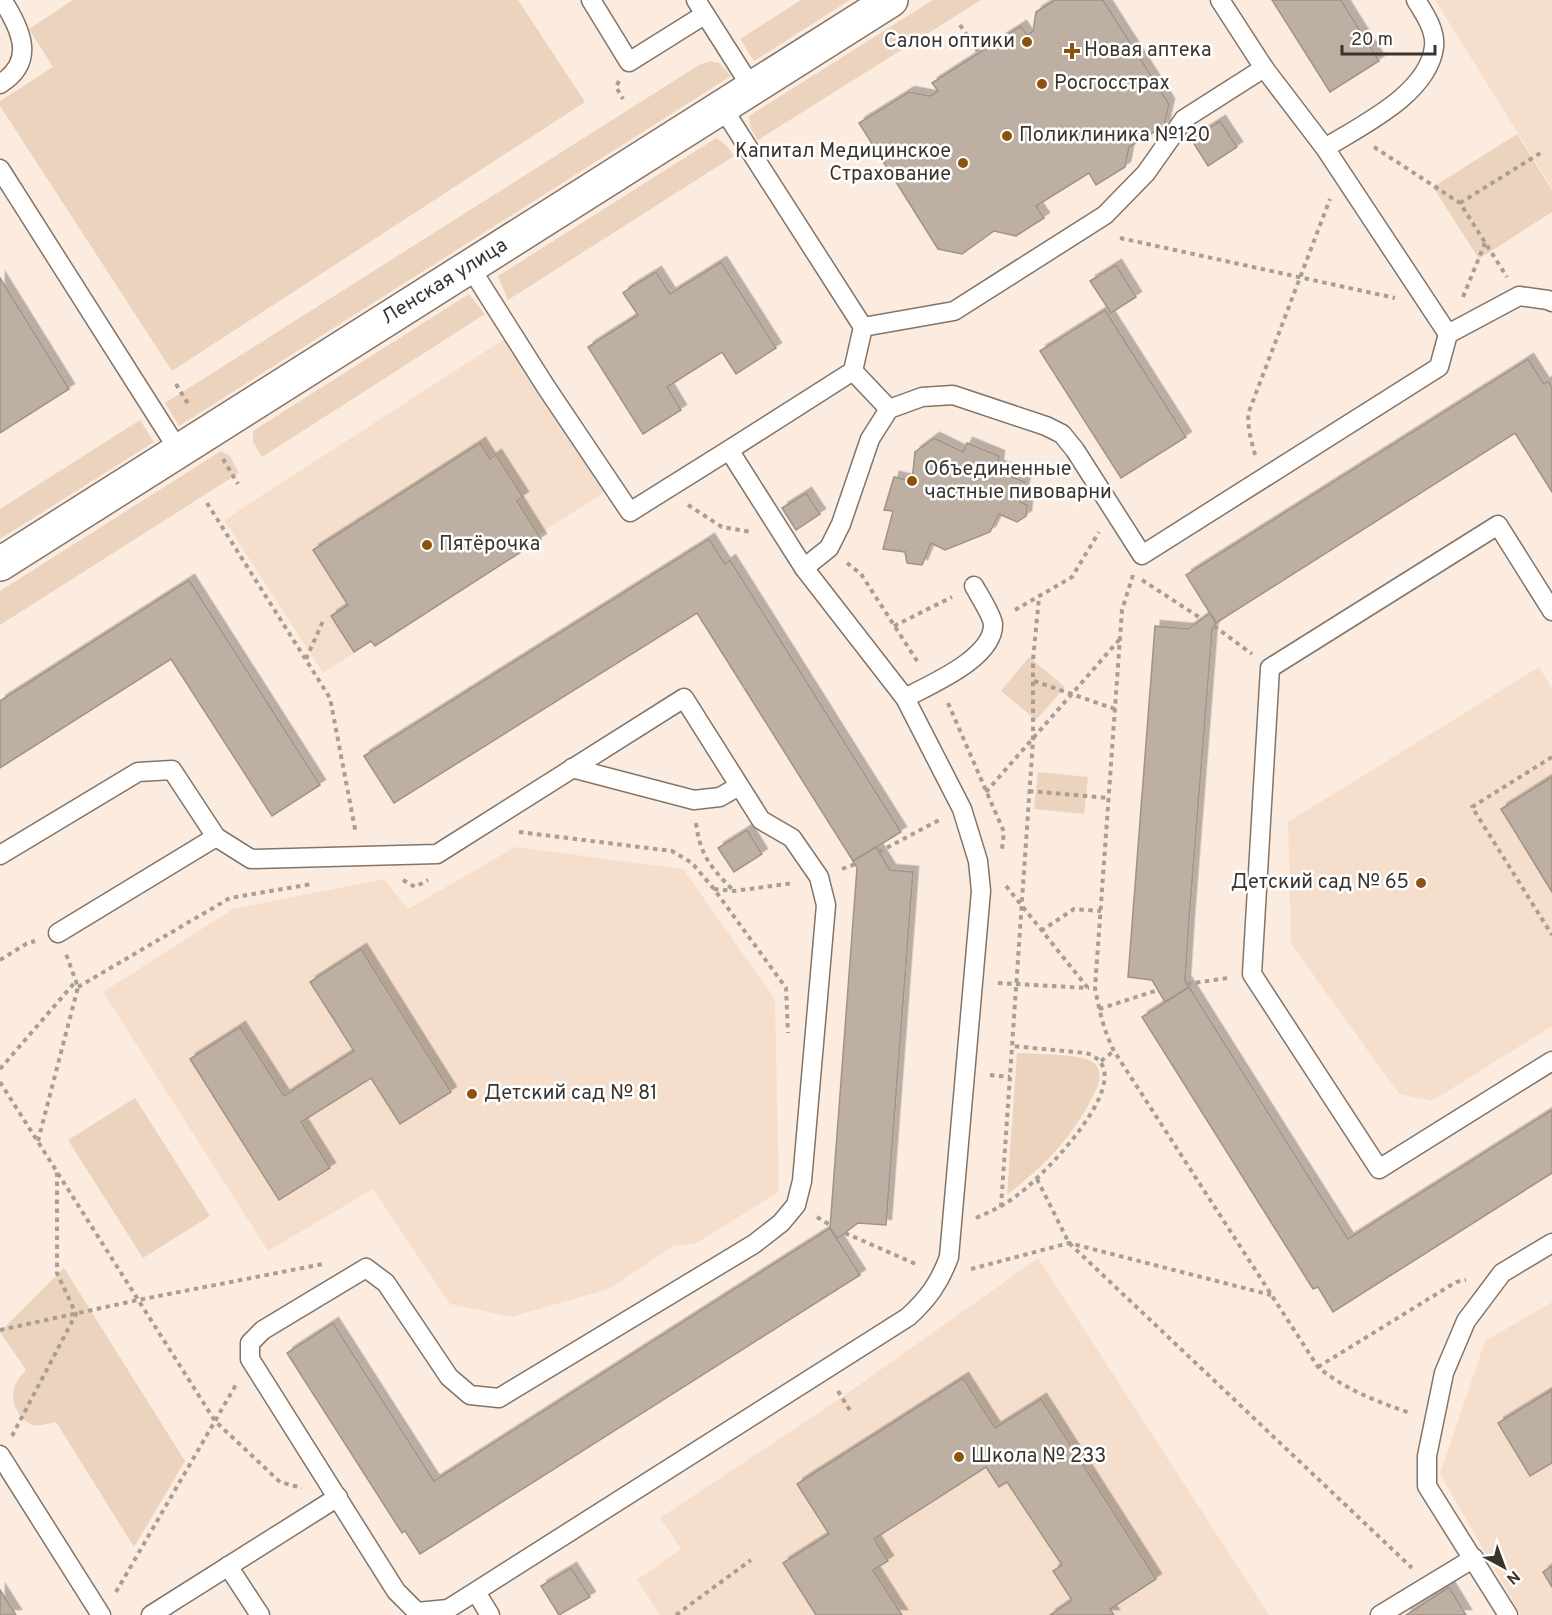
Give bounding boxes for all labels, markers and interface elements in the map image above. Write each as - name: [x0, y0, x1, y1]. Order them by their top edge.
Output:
- scale bar: [1342, 18, 1435, 56]
- place label: Салон оптики: [884, 29, 1015, 55]
- text: 20 m: [1351, 29, 1393, 52]
- marker: Салон оптики: [1020, 35, 1034, 49]
- place label: Новая аптека: [1084, 38, 1211, 64]
- marker: Новая аптека: [1065, 44, 1079, 58]
- place label: Росгосстрах: [1054, 71, 1170, 97]
- marker: Росгосстрах: [1035, 77, 1049, 91]
- place label: Поликлиника №120: [1019, 123, 1210, 149]
- marker: Поликлиника №120: [1000, 129, 1014, 143]
- place label: Капитал Медицинское Страхование: [735, 139, 951, 188]
- marker: Капитал Медицинское Страхование: [956, 156, 970, 170]
- street label: Ленская улица: [377, 233, 513, 331]
- place label: Объединенные частные пивоварни: [924, 457, 1112, 506]
- marker: Объединенные частные пивоварни: [905, 474, 919, 488]
- place label: Пятёрочка: [439, 532, 540, 558]
- marker: Пятёрочка: [420, 538, 434, 552]
- place label: Детский сад № 65: [1231, 870, 1409, 896]
- marker: Детский сад № 65: [1414, 876, 1428, 890]
- place label: Детский сад № 81: [484, 1081, 658, 1107]
- marker: Детский сад № 81: [465, 1087, 479, 1101]
- place label: Школа № 233: [971, 1444, 1106, 1470]
- marker: Школа № 233: [952, 1450, 966, 1464]
- north arrow: [1474, 1537, 1534, 1597]
- text: N: [1502, 1565, 1523, 1588]

